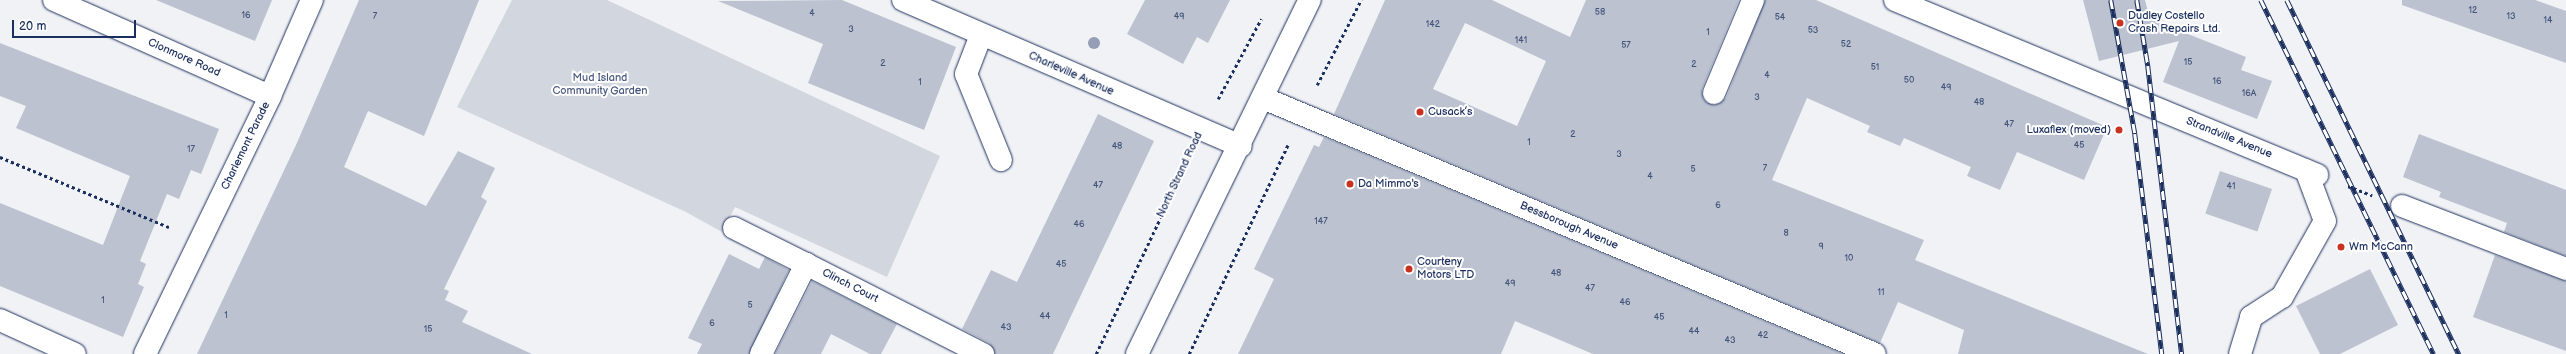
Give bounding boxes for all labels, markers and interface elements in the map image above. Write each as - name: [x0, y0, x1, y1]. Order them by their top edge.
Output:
- house number: 12: [2469, 6, 2477, 16]
- house number: 58: [1595, 8, 1605, 18]
- house number: 4: [809, 9, 815, 19]
- place label: Dudley Costello Crash Repairs Ltd.: [2128, 10, 2220, 36]
- house number: 16: [242, 11, 250, 21]
- scale bar: [14, 12, 138, 38]
- house number: 7: [373, 12, 377, 22]
- house number: 49: [1174, 12, 1184, 22]
- house number: 13: [2506, 12, 2516, 22]
- house number: 54: [1775, 13, 1785, 23]
- house number: 14: [2544, 16, 2552, 26]
- marker: Dudley Costello Crash Repairs Ltd.: [2115, 18, 2125, 28]
- text: 20 m: [19, 19, 46, 34]
- house number: 142: [1426, 20, 1440, 30]
- house number: 3: [848, 25, 854, 35]
- house number: 53: [1808, 26, 1818, 36]
- house number: 1: [1706, 28, 1710, 38]
- street label: Clonmore Road: [146, 36, 222, 80]
- house number: 141: [1515, 36, 1527, 46]
- house number: 52: [1841, 40, 1851, 50]
- house number: 57: [1621, 41, 1631, 51]
- street label: Charleville Avenue: [1026, 49, 1116, 99]
- house number: 15: [2184, 58, 2192, 68]
- house number: 2: [880, 59, 886, 69]
- house number: 2: [1691, 60, 1697, 70]
- house number: 51: [1871, 63, 1879, 73]
- house number: 4: [1764, 71, 1770, 81]
- park label: Mud Island Community Garden: [552, 72, 648, 98]
- house number: 50: [1904, 76, 1914, 86]
- house number: 16: [2213, 77, 2221, 87]
- house number: 1: [918, 78, 922, 88]
- house number: 49: [1941, 83, 1951, 93]
- house number: 16A: [2242, 89, 2256, 99]
- house number: 3: [1754, 93, 1760, 103]
- house number: 48: [1974, 98, 1984, 108]
- street label: Charlemont Parade: [219, 100, 273, 192]
- place label: Cusack’s: [1428, 105, 1472, 119]
- marker: Cusack’s: [1415, 107, 1425, 117]
- street label: Strandville Avenue: [2184, 115, 2274, 161]
- house number: 47: [2004, 120, 2014, 130]
- place label: Luxaflex (moved): [2027, 123, 2111, 137]
- marker: Luxaflex (moved): [2114, 125, 2124, 135]
- street label: North Strand Road: [1154, 130, 1206, 220]
- house number: 2: [1570, 130, 1576, 140]
- house number: 1: [1527, 138, 1531, 148]
- house number: 45: [2074, 141, 2084, 151]
- house number: 48: [1112, 142, 1122, 152]
- house number: 17: [187, 145, 195, 155]
- house number: 3: [1616, 150, 1622, 160]
- house number: 7: [1763, 164, 1767, 174]
- house number: 5: [1690, 165, 1696, 175]
- house number: 4: [1647, 172, 1653, 182]
- place label: Da Mimmo's: [1358, 177, 1419, 191]
- marker: Da Mimmo's: [1345, 179, 1355, 189]
- house number: 47: [1093, 181, 1103, 191]
- house number: 41: [2227, 182, 2235, 192]
- street label: Bessborough Avenue: [1518, 199, 1620, 253]
- house number: 6: [1715, 201, 1721, 211]
- house number: 147: [1314, 217, 1328, 227]
- house number: 46: [1074, 220, 1084, 230]
- house number: 8: [1783, 229, 1789, 239]
- place label: Wm McCann: [2349, 240, 2413, 254]
- house number: 9: [1818, 242, 1824, 252]
- marker: Wm McCann: [2336, 242, 2346, 252]
- house number: 10: [1845, 254, 1853, 264]
- place label: Courteny Motors LTD: [1417, 256, 1474, 282]
- house number: 45: [1056, 260, 1066, 270]
- marker: Courteny Motors LTD: [1404, 264, 1414, 274]
- street label: Clinch Court: [820, 266, 880, 306]
- house number: 48: [1551, 269, 1561, 279]
- house number: 49: [1505, 279, 1515, 289]
- house number: 47: [1585, 284, 1595, 294]
- house number: 11: [1878, 288, 1884, 298]
- house number: 1: [101, 296, 105, 306]
- house number: 46: [1620, 298, 1630, 308]
- house number: 5: [747, 301, 753, 311]
- house number: 1: [224, 311, 228, 321]
- house number: 44: [1040, 312, 1050, 322]
- house number: 45: [1654, 313, 1664, 323]
- house number: 6: [709, 319, 715, 329]
- house number: 43: [1000, 323, 1012, 333]
- house number: 15: [424, 325, 432, 335]
- house number: 44: [1689, 327, 1699, 337]
- house number: 42: [1758, 331, 1768, 341]
- house number: 43: [1724, 336, 1736, 346]

